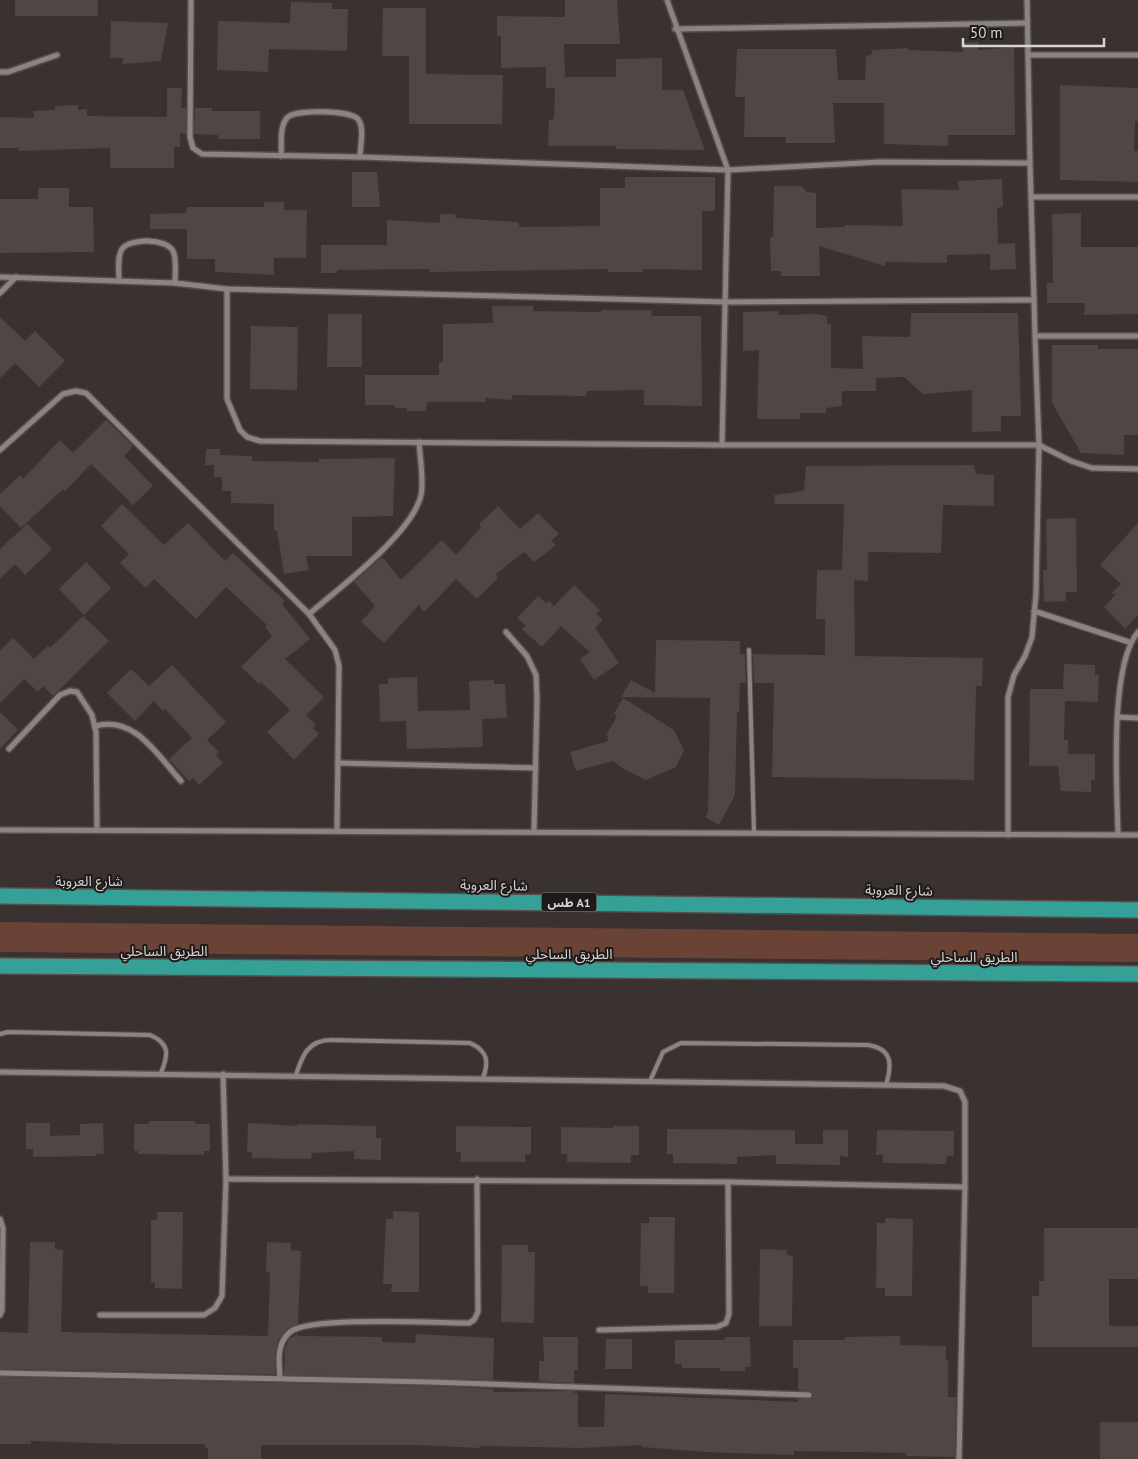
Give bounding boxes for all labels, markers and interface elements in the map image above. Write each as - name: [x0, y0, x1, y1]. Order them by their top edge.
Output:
- scale bar: [963, 15, 1104, 47]
- text: 50 m: [970, 23, 1003, 42]
- street label: شارع العروبة: [55, 872, 123, 892]
- street label: شارع العروبة: [460, 875, 528, 897]
- street label: شارع العروبة: [865, 880, 933, 902]
- road number: طس A1: [542, 892, 596, 912]
- street label: الطريق الساحلي: [121, 942, 207, 962]
- street label: الطريق الساحلي: [526, 945, 612, 965]
- street label: الطريق الساحلي: [931, 948, 1017, 968]

